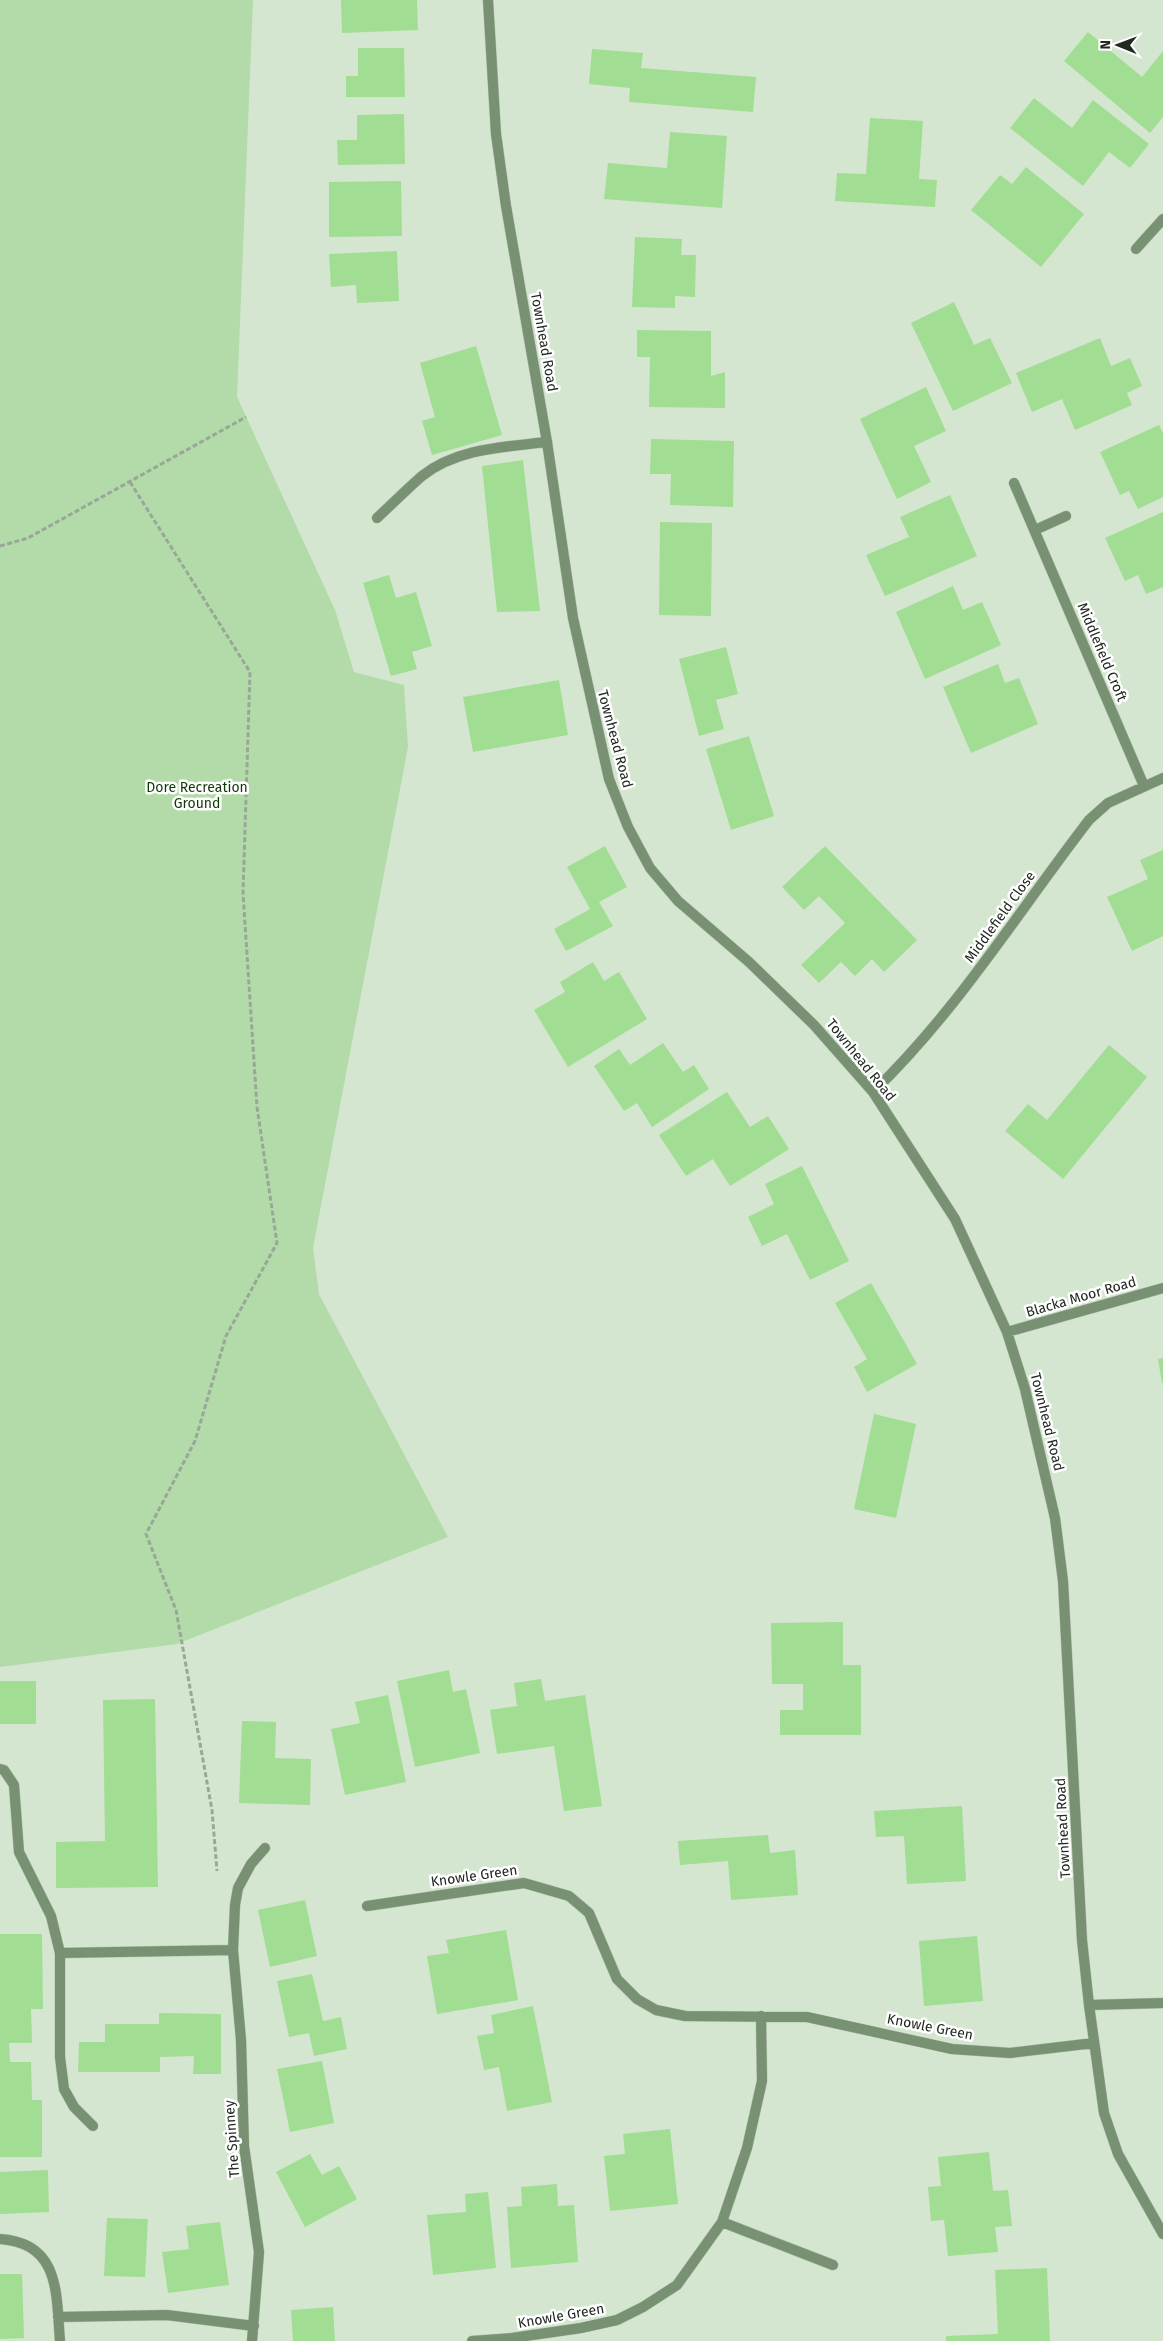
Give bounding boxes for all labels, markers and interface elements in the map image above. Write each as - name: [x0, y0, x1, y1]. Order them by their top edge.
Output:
- north arrow: [1093, 20, 1143, 70]
- text: N: [1097, 40, 1114, 50]
- street label: Townhead Road: [527, 291, 561, 393]
- street label: Middlefield Croft: [1074, 600, 1131, 705]
- street label: Townhead Road: [594, 688, 636, 790]
- park label: Dore Recreation Ground: [146, 779, 248, 812]
- street label: Middlefield Close: [961, 868, 1039, 966]
- street label: Townhead Road: [823, 1016, 899, 1104]
- street label: Blacka Moor Road: [1024, 1273, 1138, 1321]
- street label: Townhead Road: [1027, 1371, 1067, 1473]
- street label: Townhead Road: [1052, 1777, 1074, 1879]
- street label: Knowle Green: [430, 1862, 518, 1890]
- street label: Knowle Green: [886, 2010, 974, 2044]
- street label: The Spinney: [221, 2100, 243, 2178]
- street label: Knowle Green: [517, 2300, 605, 2332]

